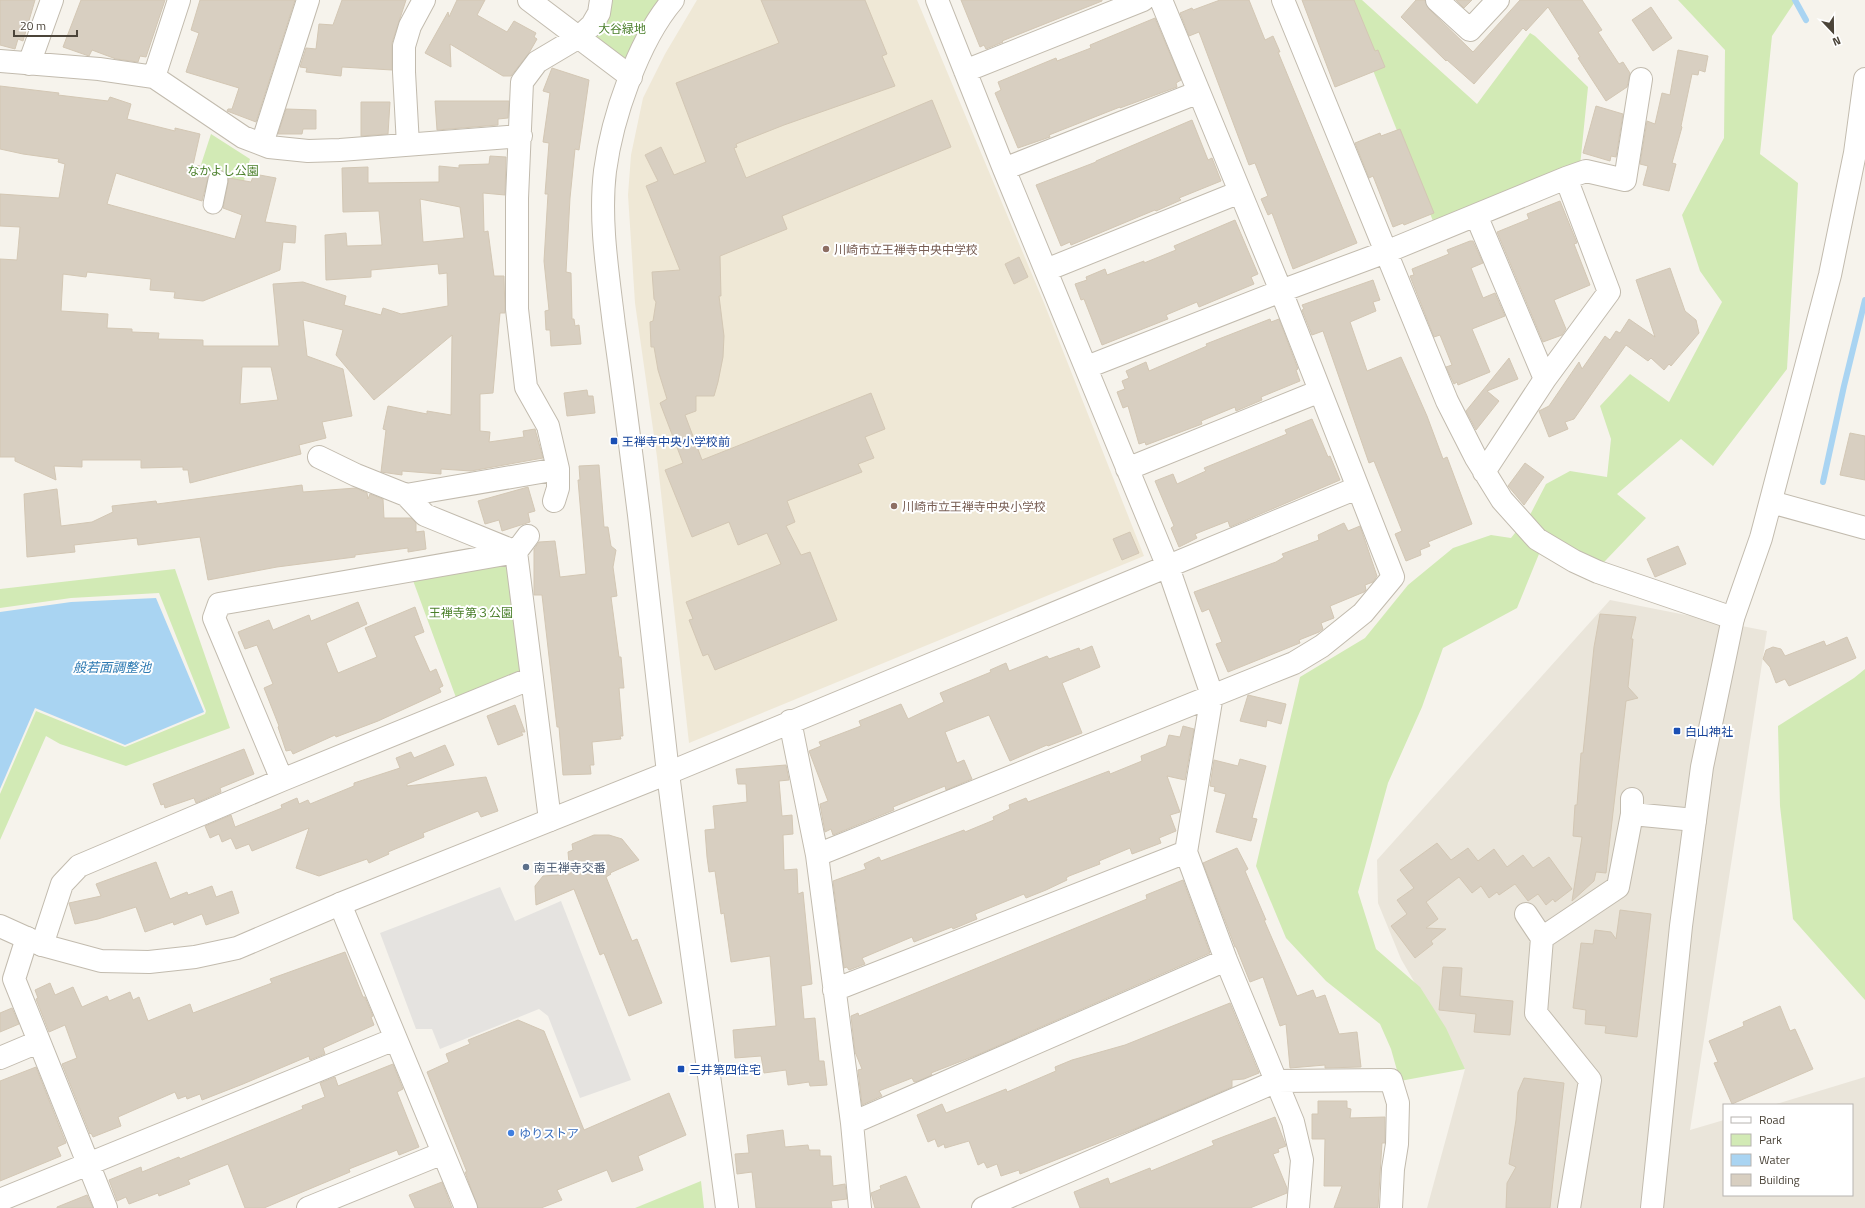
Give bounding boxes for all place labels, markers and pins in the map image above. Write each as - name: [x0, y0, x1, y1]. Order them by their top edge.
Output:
- place label: 川崎市立王禅寺中央中学校: [834, 240, 978, 259]
- marker: 川崎市立王禅寺中央中学校: [821, 244, 831, 254]
- place label: 王禅寺中央小学校前: [622, 432, 730, 451]
- marker: 王禅寺中央小学校前: [609, 436, 619, 446]
- place label: 川崎市立王禅寺中央小学校: [902, 497, 1046, 516]
- marker: 川崎市立王禅寺中央小学校: [889, 501, 899, 511]
- place label: 白山神社: [1685, 722, 1733, 741]
- marker: 白山神社: [1672, 726, 1682, 736]
- place label: 南王禅寺交番: [534, 858, 606, 877]
- marker: 南王禅寺交番: [521, 862, 531, 872]
- place label: 三井第四住宅: [689, 1060, 761, 1079]
- marker: 三井第四住宅: [676, 1064, 686, 1074]
- place label: ゆりストア: [519, 1124, 579, 1143]
- marker: ゆりストア: [506, 1128, 516, 1138]

